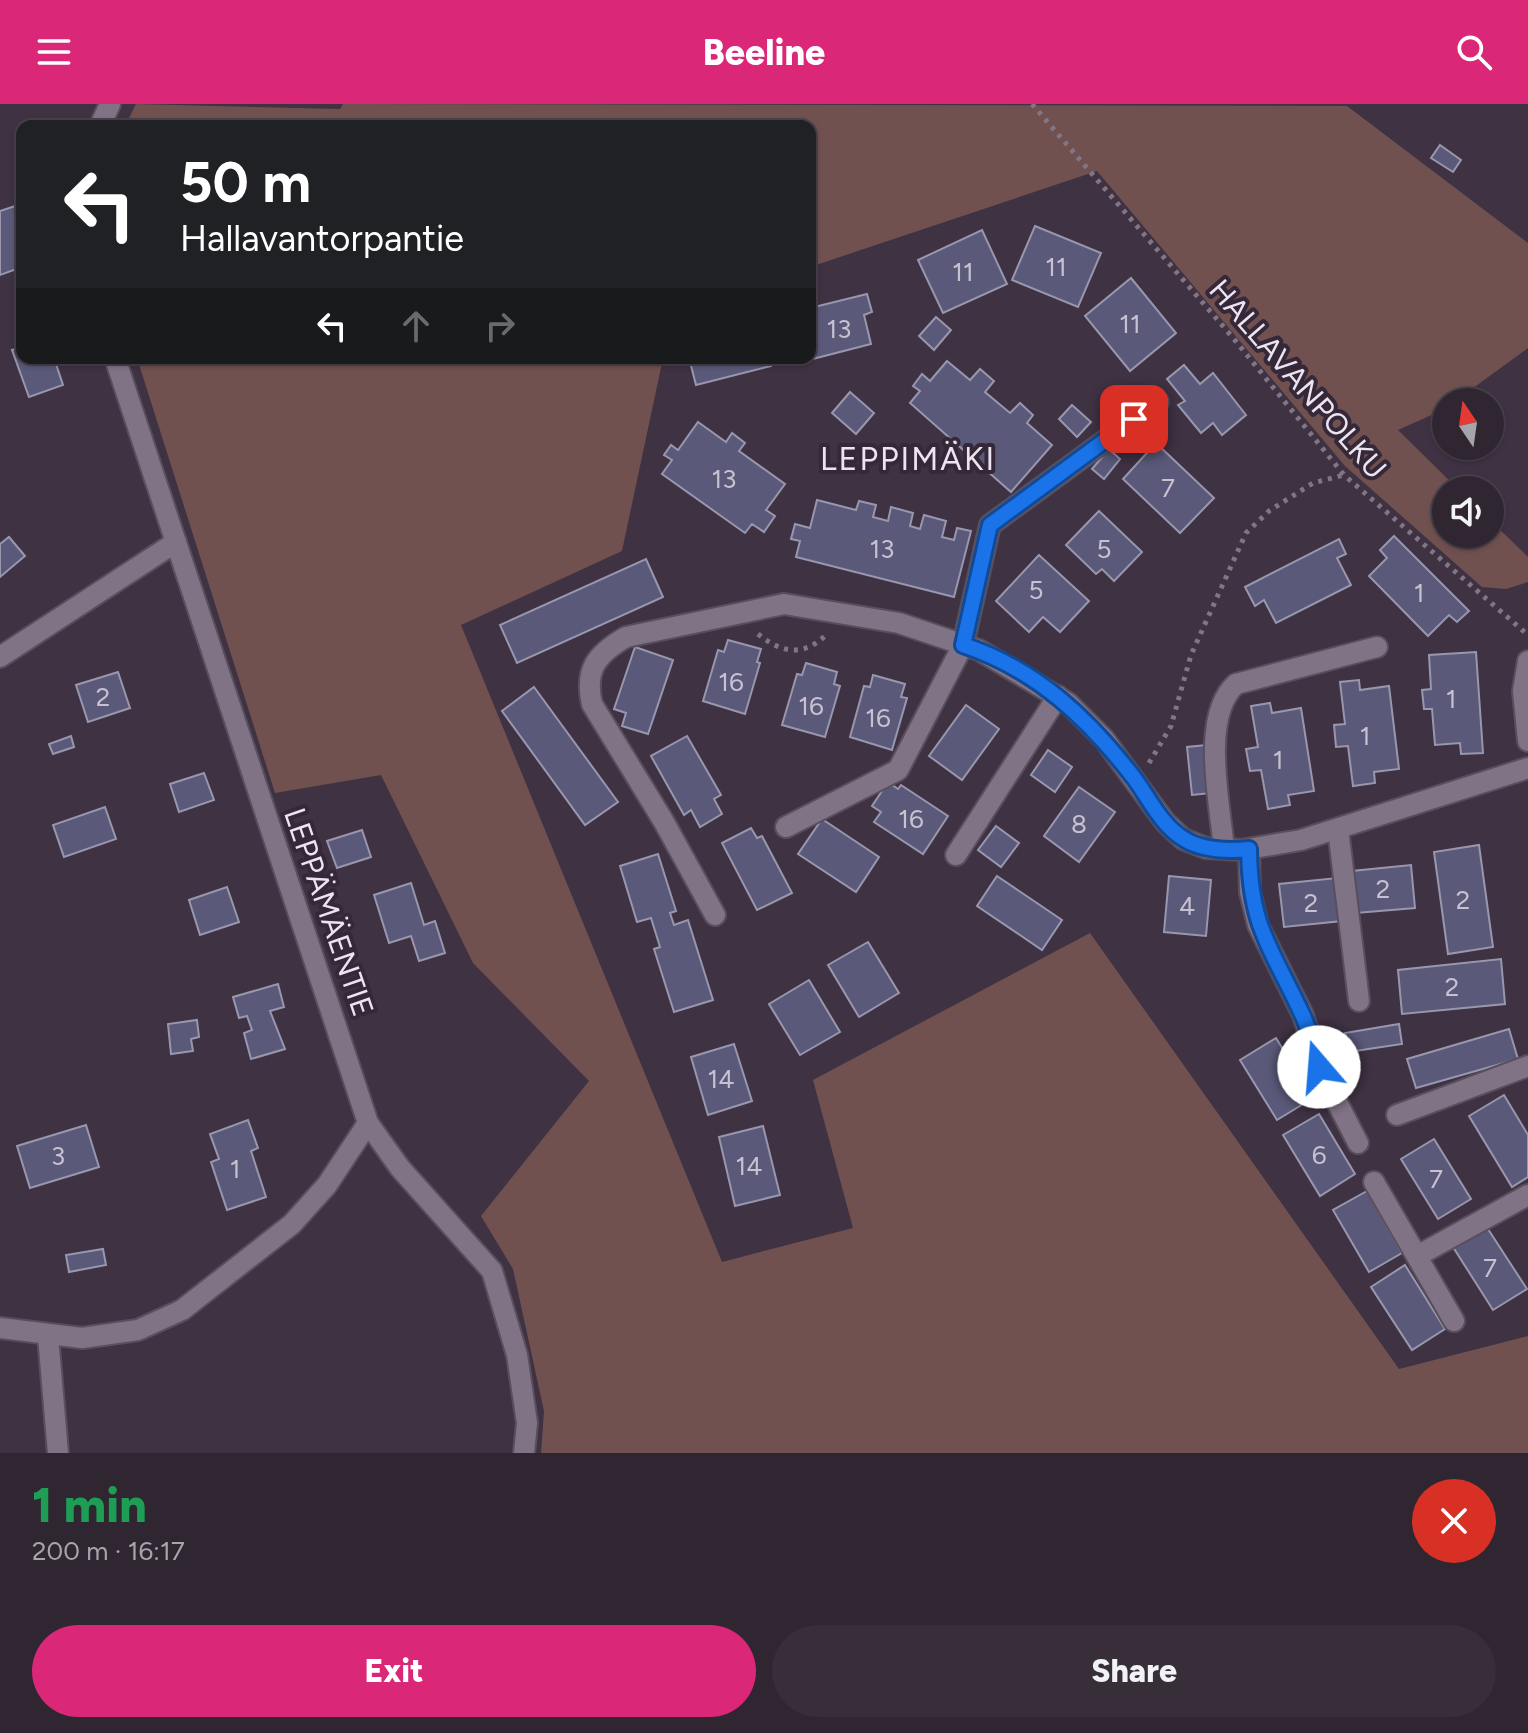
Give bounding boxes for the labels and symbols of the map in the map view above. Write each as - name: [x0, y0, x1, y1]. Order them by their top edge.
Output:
- house number: 11: [1045, 251, 1067, 283]
- house number: 11: [952, 256, 974, 288]
- street label: HALLAVANPOLKU: [1201, 272, 1395, 486]
- house number: 11: [1119, 308, 1141, 340]
- house number: 13: [827, 313, 851, 345]
- pin: [1100, 385, 1168, 453]
- north arrow: [1432, 388, 1504, 460]
- district label: LEPPIMÄKI: [820, 440, 996, 478]
- house number: 13: [712, 463, 736, 495]
- house number: 7: [1161, 472, 1175, 504]
- house number: 13: [870, 533, 894, 565]
- house number: 5: [1097, 533, 1111, 565]
- house number: 5: [1029, 574, 1043, 606]
- house number: 1: [1414, 577, 1424, 609]
- house number: 16: [718, 666, 744, 698]
- house number: 2: [96, 681, 110, 713]
- house number: 1: [1446, 683, 1456, 715]
- house number: 16: [798, 690, 824, 722]
- house number: 16: [865, 702, 891, 734]
- house number: 1: [1360, 720, 1370, 752]
- house number: 1: [1273, 744, 1283, 776]
- street label: LEPPÄMÄENTIE: [276, 803, 382, 1021]
- house number: 16: [898, 803, 924, 835]
- house number: 8: [1071, 808, 1087, 840]
- house number: 2: [1376, 873, 1390, 905]
- house number: 2: [1456, 884, 1470, 916]
- house number: 2: [1304, 887, 1318, 919]
- house number: 4: [1179, 890, 1195, 922]
- house number: 2: [1445, 971, 1459, 1003]
- position arrow: [1277, 1025, 1361, 1109]
- house number: 14: [708, 1063, 734, 1095]
- house number: 6: [1312, 1139, 1326, 1171]
- house number: 3: [51, 1140, 65, 1172]
- house number: 14: [736, 1150, 762, 1182]
- house number: 1: [230, 1153, 240, 1185]
- house number: 7: [1429, 1163, 1443, 1195]
- house number: 7: [1483, 1252, 1497, 1284]

